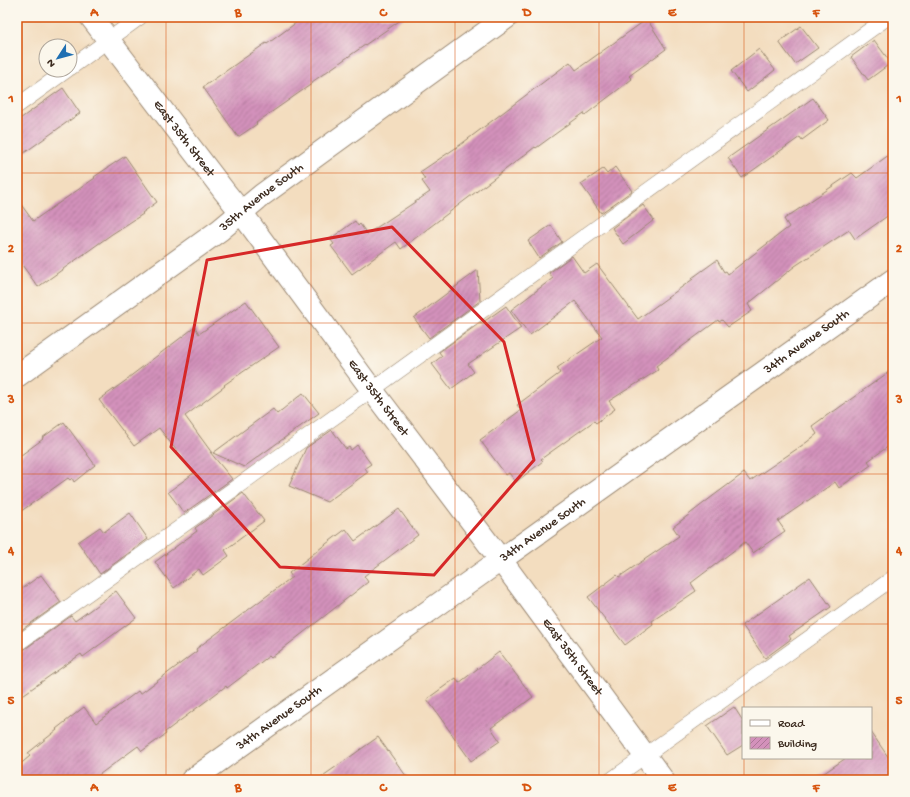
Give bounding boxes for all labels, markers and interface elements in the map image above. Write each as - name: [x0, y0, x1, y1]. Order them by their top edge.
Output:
- text: A: [89, 6, 99, 21]
- text: B: [234, 6, 243, 21]
- text: C: [378, 6, 388, 21]
- text: D: [522, 6, 532, 21]
- text: E: [668, 6, 677, 21]
- text: F: [812, 6, 821, 21]
- north arrow: [38, 38, 78, 78]
- text: N: [45, 56, 58, 69]
- text: 1: [7, 92, 14, 107]
- text: 1: [895, 92, 902, 107]
- street label: East 35th Street: [150, 97, 219, 181]
- street label: 35th Avenue South: [216, 160, 306, 235]
- text: 2: [8, 242, 15, 257]
- text: 2: [896, 242, 903, 257]
- street label: 34th Avenue South: [760, 306, 852, 378]
- street label: East 35th Street: [345, 356, 413, 441]
- text: 3: [7, 393, 15, 408]
- text: 3: [895, 393, 903, 408]
- street label: 34th Avenue South: [496, 494, 589, 566]
- text: 4: [7, 544, 15, 559]
- text: 4: [895, 544, 903, 559]
- street label: East 35th Street: [539, 616, 607, 700]
- street label: 34th Avenue South: [233, 682, 325, 754]
- text: 5: [8, 694, 15, 709]
- text: 5: [896, 694, 903, 709]
- legend: [742, 707, 872, 759]
- text: Road: [778, 718, 805, 732]
- text: Building: [777, 738, 817, 752]
- text: A: [89, 781, 99, 796]
- text: B: [234, 781, 243, 796]
- text: C: [378, 781, 388, 796]
- text: D: [522, 781, 532, 796]
- text: E: [668, 781, 677, 796]
- text: F: [812, 781, 821, 796]

